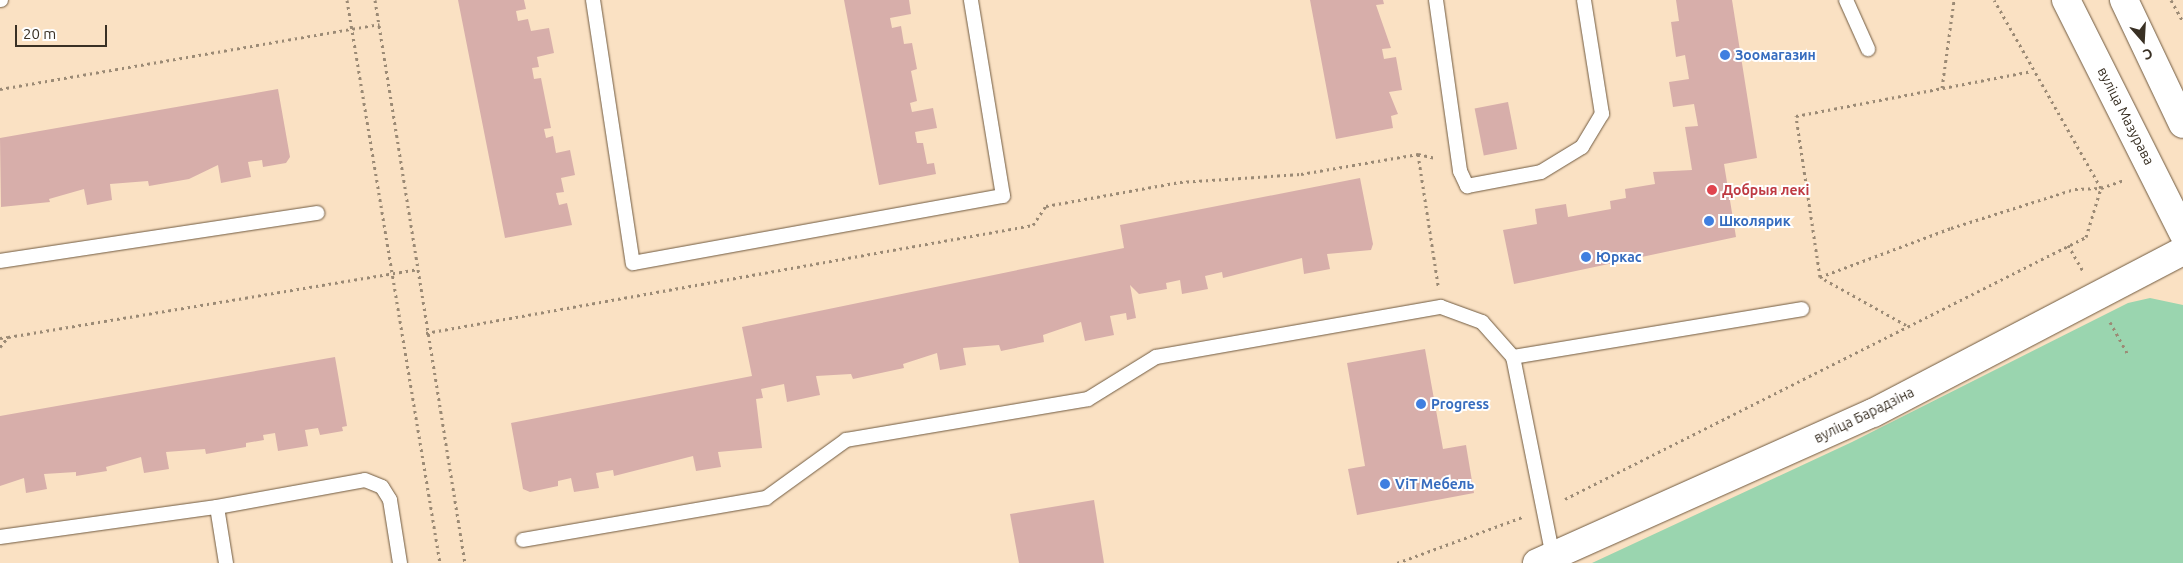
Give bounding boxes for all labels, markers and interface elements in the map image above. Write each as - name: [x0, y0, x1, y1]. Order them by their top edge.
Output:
- scale bar: [18, 15, 110, 47]
- north arrow: [2118, 15, 2168, 65]
- text: 20 m: [23, 25, 56, 42]
- text: С: [2141, 45, 2155, 63]
- place label: Зоомагазин: [1735, 47, 1816, 63]
- marker: Зоомагазин: [1719, 49, 1731, 61]
- street label: вуліца Мазурава: [2094, 64, 2158, 168]
- place label: Добрыя лекі: [1722, 182, 1809, 198]
- marker: Добрыя лекі: [1706, 184, 1718, 196]
- place label: Школярик: [1719, 213, 1791, 229]
- marker: Школярик: [1703, 215, 1715, 227]
- place label: Юркас: [1596, 249, 1642, 265]
- marker: Юркас: [1580, 251, 1592, 263]
- street label: вуліца Барадзіна: [1811, 384, 1917, 446]
- place label: Progress: [1431, 396, 1489, 412]
- marker: Progress: [1415, 398, 1427, 410]
- place label: ViT Мебель: [1395, 476, 1474, 492]
- marker: ViT Мебель: [1379, 478, 1391, 490]

